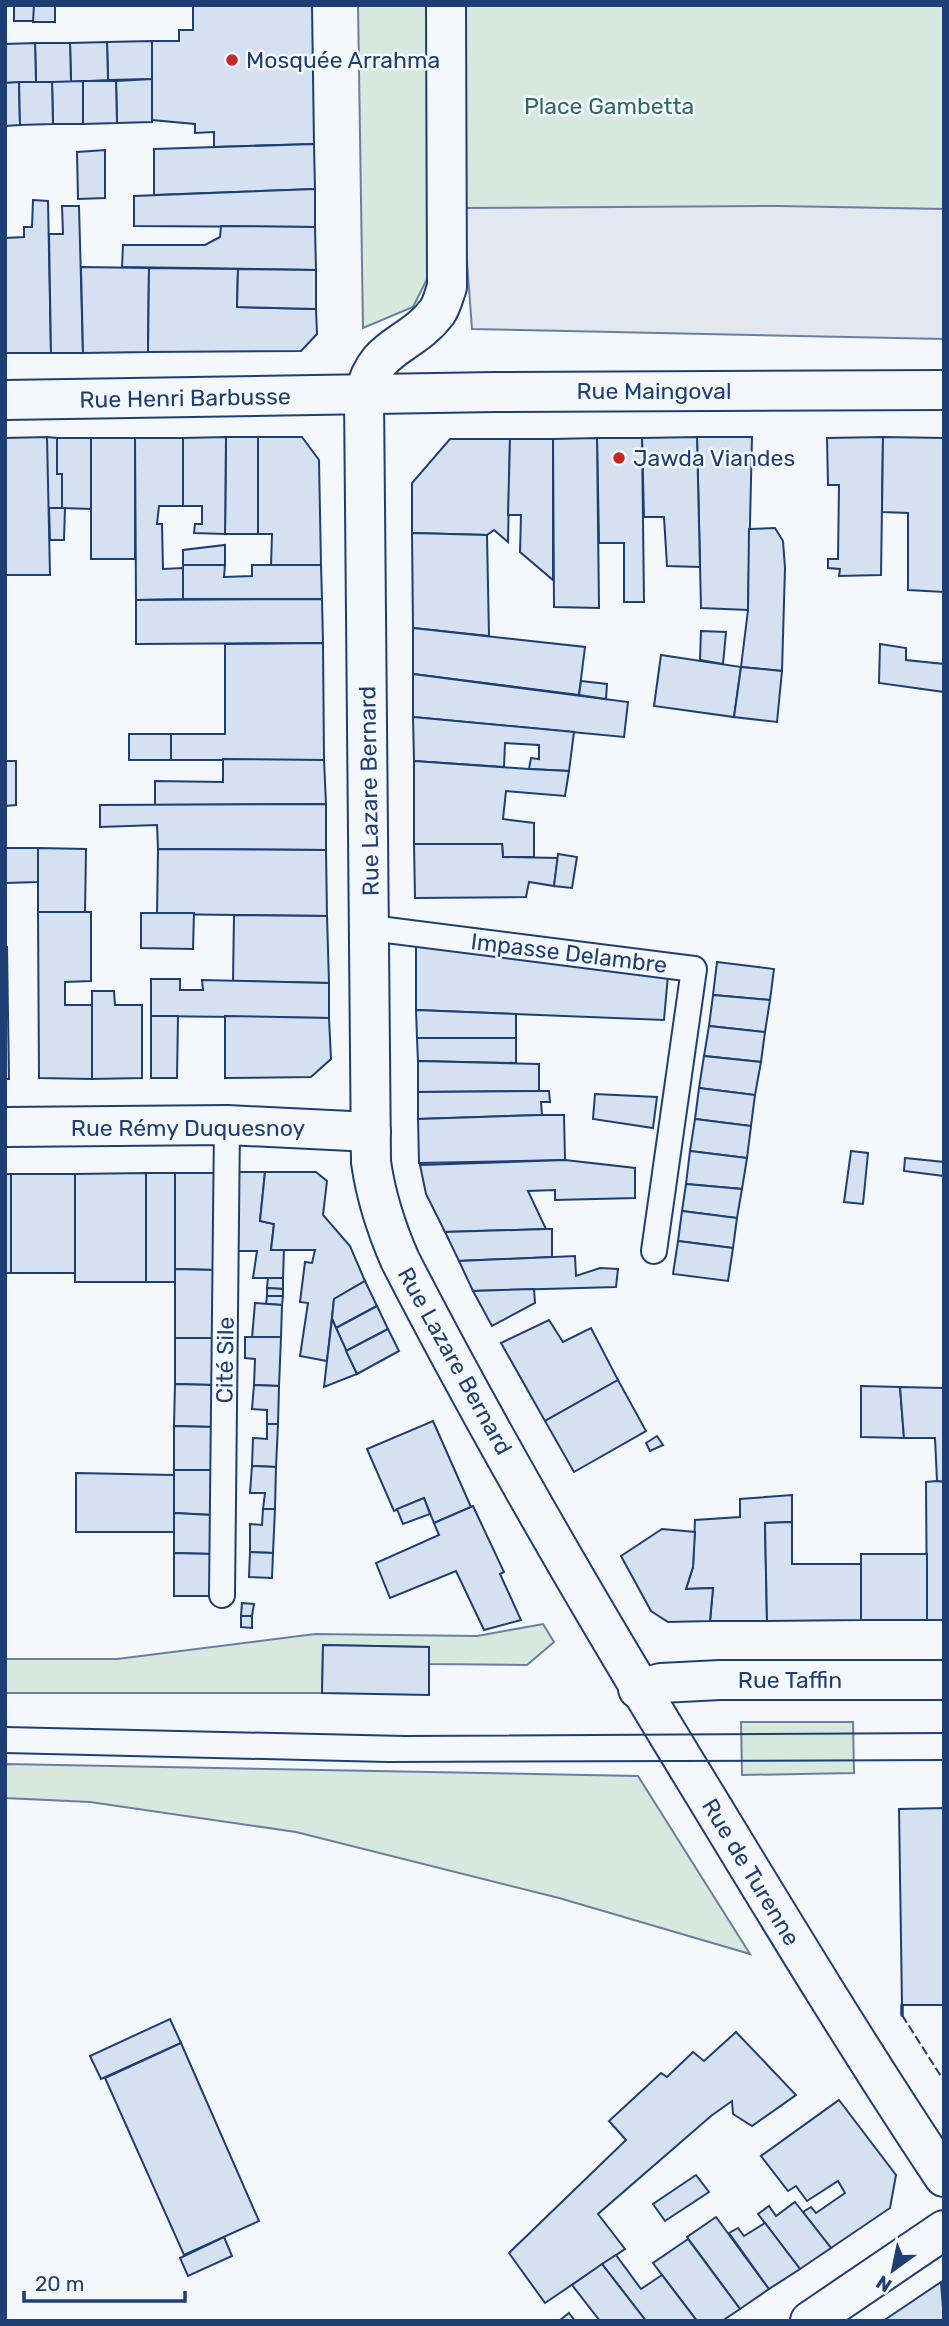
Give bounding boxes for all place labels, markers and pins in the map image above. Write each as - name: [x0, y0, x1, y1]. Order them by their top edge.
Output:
- place label: Mosquée Arrahma: [246, 46, 440, 74]
- marker: Mosquée Arrahma: [224, 52, 240, 68]
- place label: Jawda Viandes: [633, 444, 795, 472]
- marker: Jawda Viandes: [611, 450, 627, 466]

